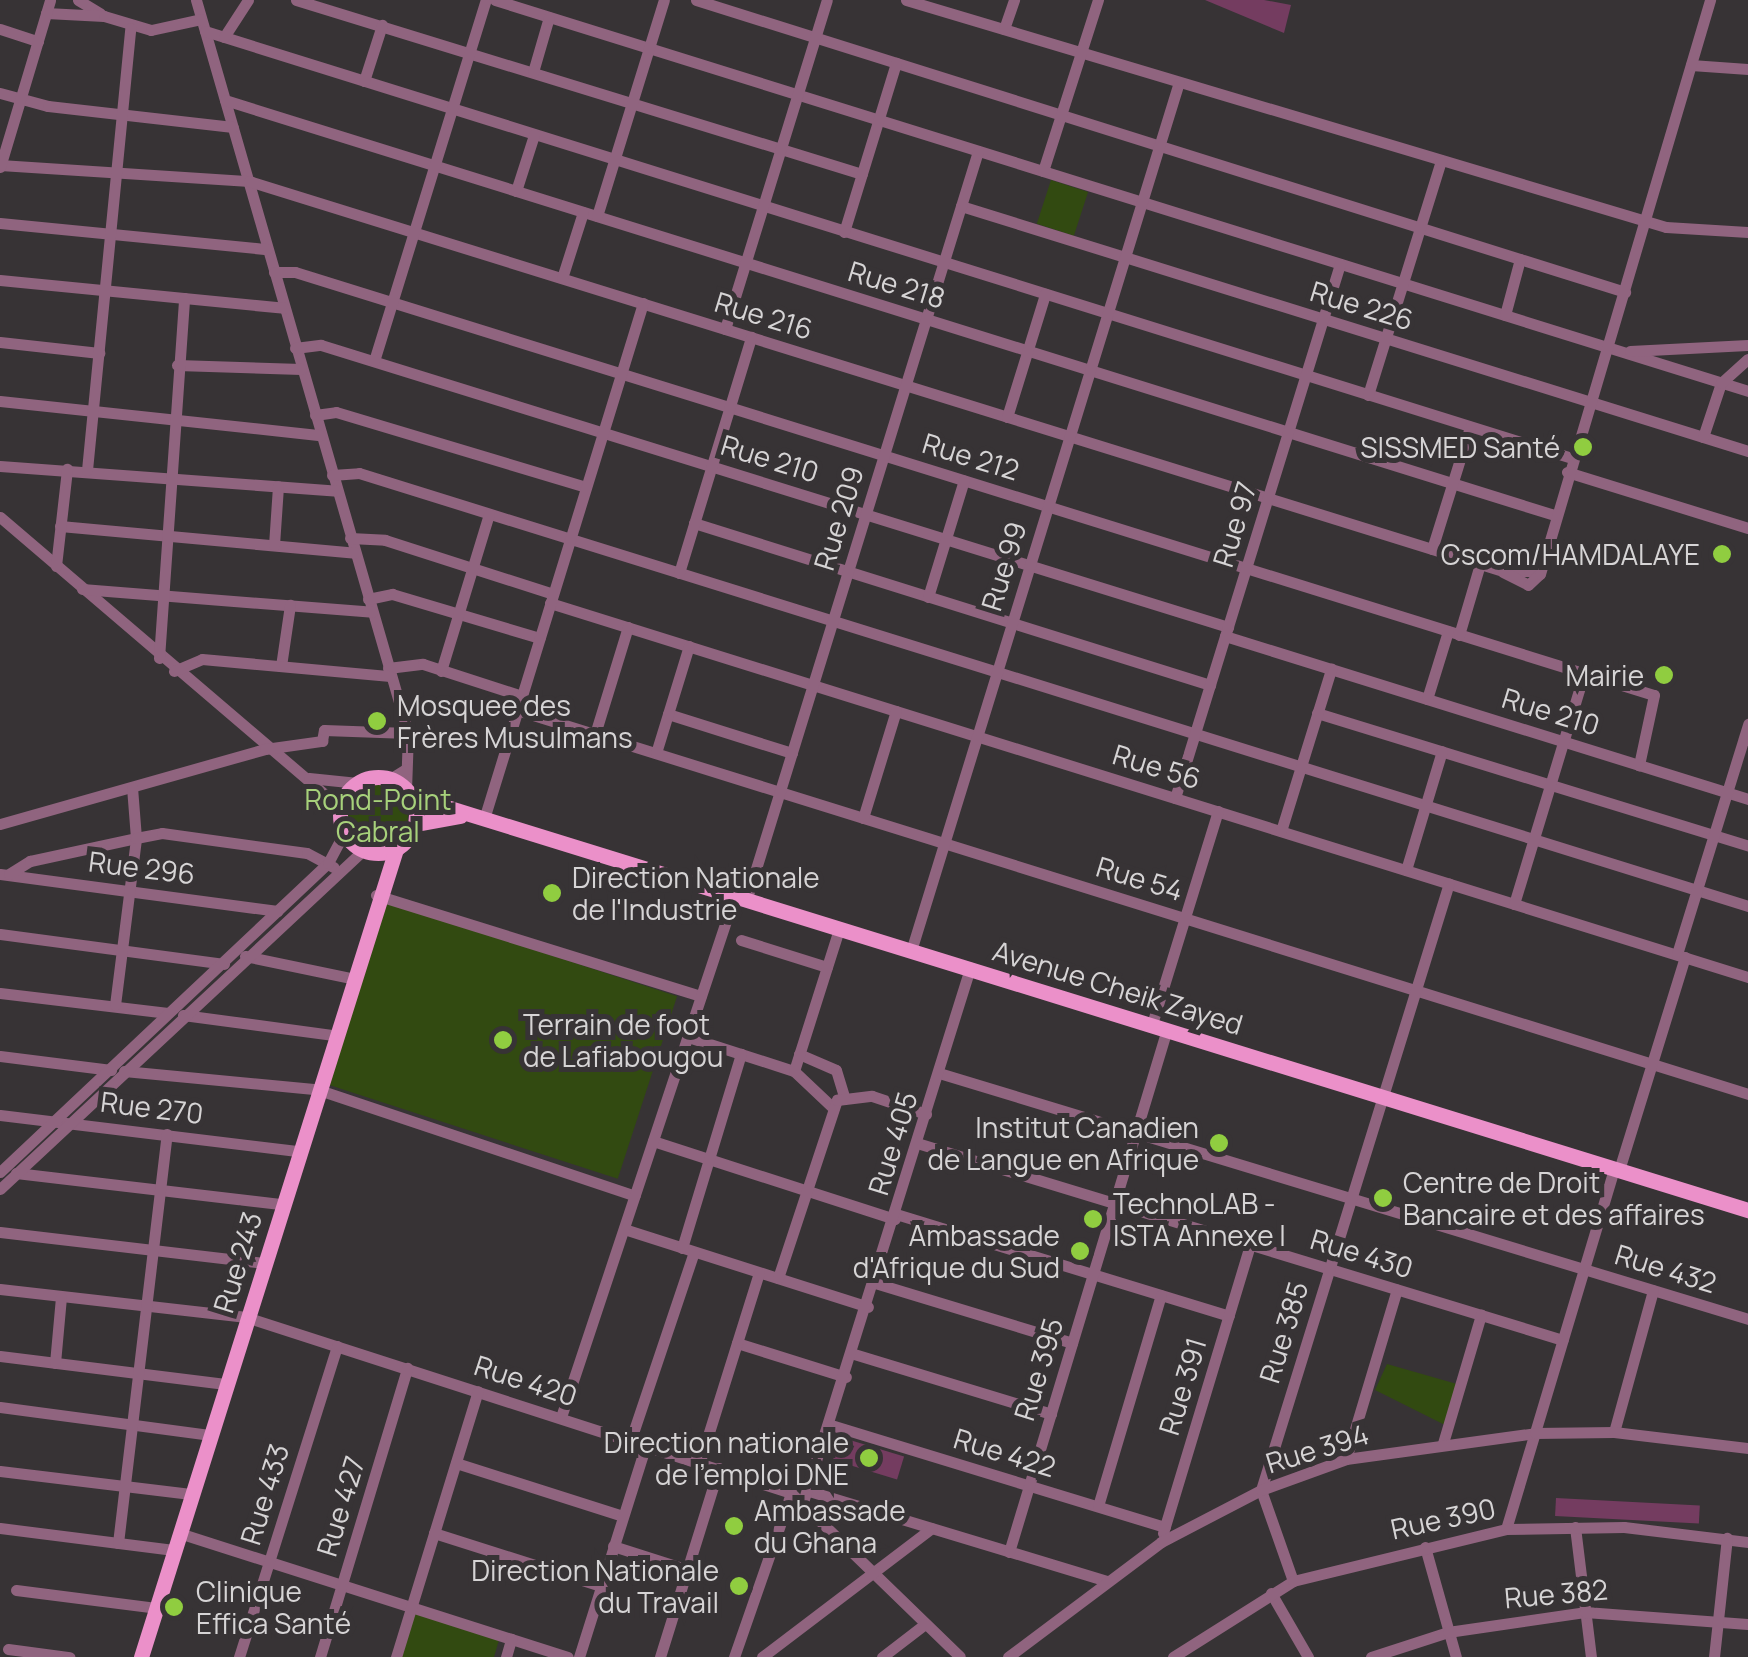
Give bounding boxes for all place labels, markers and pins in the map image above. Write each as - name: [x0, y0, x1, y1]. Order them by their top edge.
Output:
- place label: SISSMED Santé: [1360, 430, 1560, 464]
- marker: SISSMED Santé: [1570, 434, 1596, 460]
- place label: Cscom/HAMDALAYE: [1441, 537, 1700, 571]
- marker: Cscom/HAMDALAYE: [1709, 541, 1735, 567]
- place label: Mairie: [1565, 658, 1644, 692]
- marker: Mairie: [1653, 664, 1675, 686]
- place label: Mosquee des Frères Musulmans: [397, 688, 633, 754]
- marker: Mosquee des Frères Musulmans: [366, 710, 388, 732]
- place label: Direction Nationale de l'Industrie: [572, 860, 820, 926]
- marker: Direction Nationale de l'Industrie: [541, 882, 563, 904]
- place label: Terrain de foot de Lafiabougou: [523, 1007, 723, 1073]
- marker: Terrain de foot de Lafiabougou: [492, 1029, 514, 1051]
- place label: Institut Canadien de Langue en Afrique: [927, 1110, 1199, 1176]
- marker: Institut Canadien de Langue en Afrique: [1208, 1132, 1230, 1154]
- place label: Centre de Droit Bancaire et des affaires: [1403, 1165, 1705, 1231]
- place label: TechnoLAB - ISTA Annexe I: [1113, 1186, 1286, 1252]
- marker: Centre de Droit Bancaire et des affaires: [1372, 1187, 1394, 1209]
- marker: TechnoLAB - ISTA Annexe I: [1082, 1208, 1104, 1230]
- place label: Ambassade d'Afrique du Sud: [853, 1218, 1060, 1284]
- marker: Ambassade d'Afrique du Sud: [1069, 1240, 1091, 1262]
- place label: Direction nationale de l'emploi DNE: [604, 1425, 849, 1491]
- marker: Direction nationale de l'emploi DNE: [858, 1447, 880, 1469]
- place label: Ambassade du Ghana: [754, 1493, 906, 1559]
- marker: Ambassade du Ghana: [723, 1515, 745, 1537]
- place label: Direction Nationale du Travail: [471, 1553, 719, 1619]
- place label: Clinique Effica Santé: [196, 1574, 351, 1640]
- marker: Direction Nationale du Travail: [728, 1575, 750, 1597]
- marker: Clinique Effica Santé: [161, 1594, 187, 1620]

